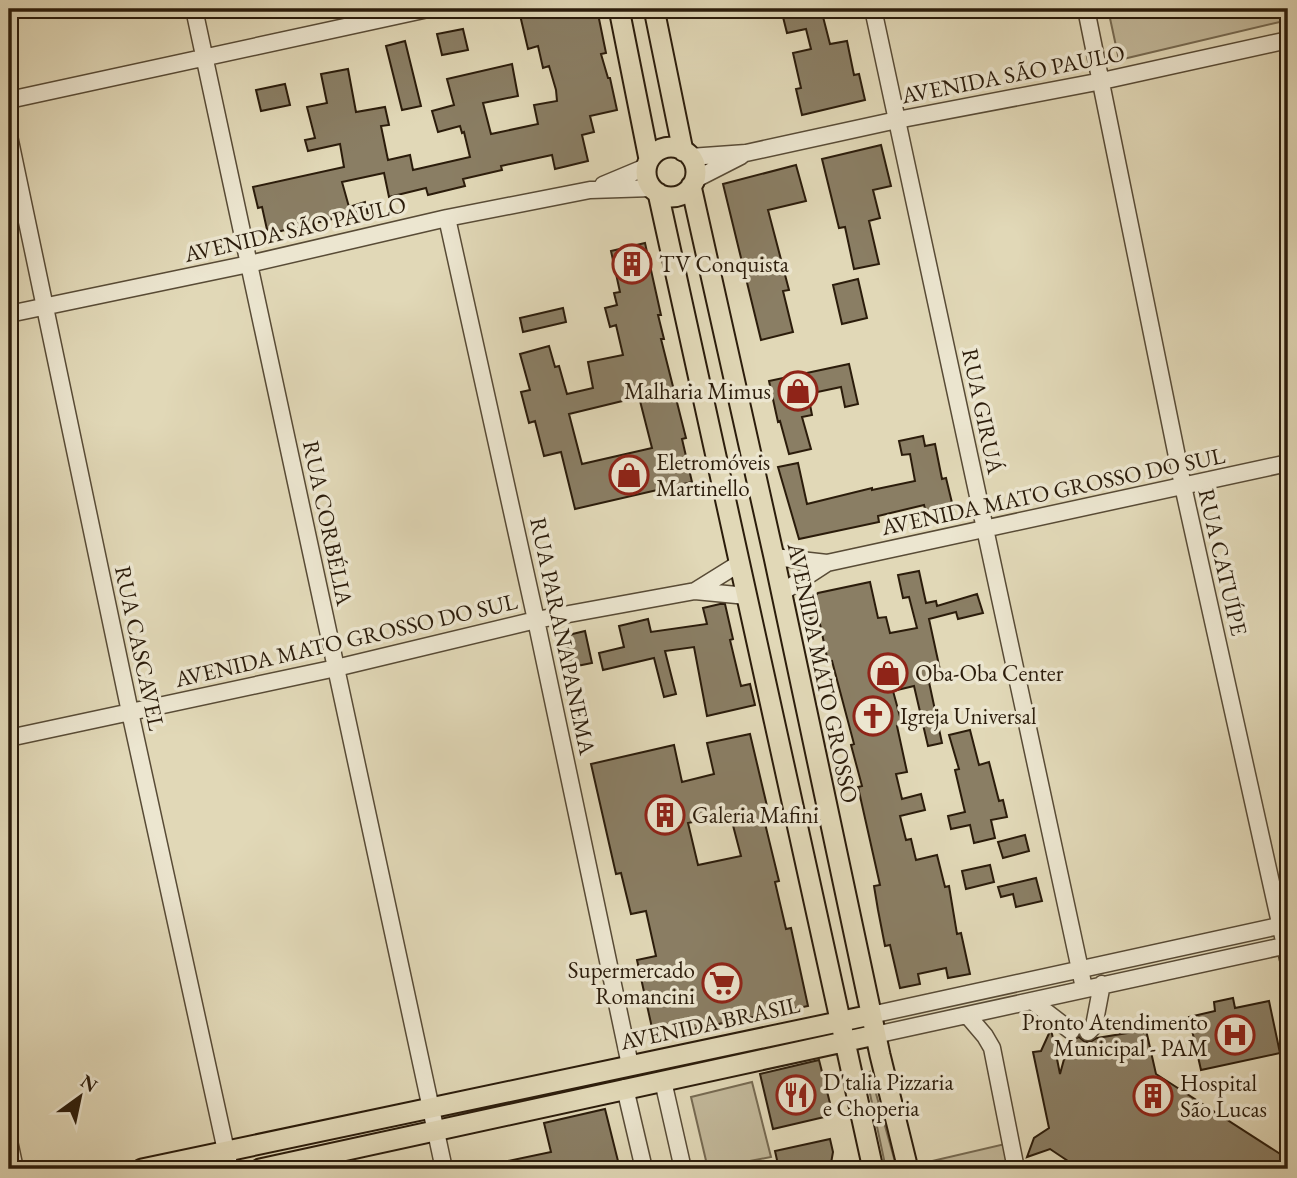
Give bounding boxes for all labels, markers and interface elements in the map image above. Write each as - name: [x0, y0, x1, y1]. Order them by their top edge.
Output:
- street label: AVENIDA SÃO PAULO: [898, 38, 1127, 111]
- street label: AVENIDA SÃO PAULO: [180, 189, 409, 269]
- building icon: TV Conquista: [611, 243, 653, 285]
- place label: TV Conquista: [659, 249, 790, 279]
- street label: RUA GIRUÁ: [955, 345, 1011, 478]
- shop icon: Malharia Mimus: [777, 370, 819, 412]
- place label: Malharia Mimus: [624, 376, 771, 406]
- street label: RUA CORBÉLIA: [296, 438, 360, 609]
- street label: AVENIDA MATO GROSSO DO SUL: [877, 440, 1228, 542]
- place label: Eletromóveis Martinello: [656, 447, 770, 503]
- shop icon: Eletromóveis Martinello: [608, 454, 650, 496]
- street label: RUA CATUÍPE: [1192, 486, 1254, 638]
- street label: RUA PARANAPANEMA: [523, 514, 603, 759]
- street label: AVENIDA MATO GROSSO: [781, 539, 865, 806]
- street label: RUA CASCAVEL: [108, 563, 172, 734]
- street label: AVENIDA MATO GROSSO DO SUL: [171, 586, 521, 694]
- shop icon: Oba-Oba Center: [867, 652, 909, 694]
- place label: Oba-Oba Center: [915, 658, 1064, 688]
- church icon: Igreja Universal: [852, 695, 894, 737]
- place label: Igreja Universal: [900, 701, 1037, 731]
- building icon: Galeria Mafini: [644, 794, 686, 836]
- place label: Galeria Mafini: [692, 800, 819, 830]
- place label: Supermercado Romancini: [568, 955, 695, 1011]
- supermarket icon: Supermercado Romancini: [701, 962, 743, 1004]
- street label: AVENIDA BRASIL: [616, 989, 803, 1057]
- place label: Pronto Atendimento Municipal - PAM: [1022, 1007, 1208, 1063]
- hospital icon: Pronto Atendimento Municipal - PAM: [1214, 1014, 1256, 1056]
- north arrow: [46, 1062, 116, 1132]
- place label: D'talia Pizzaria e Choperia: [823, 1067, 954, 1123]
- text: N: [76, 1068, 103, 1098]
- place label: Hospital São Lucas: [1180, 1068, 1267, 1124]
- restaurant icon: D'talia Pizzaria e Choperia: [775, 1074, 817, 1116]
- building icon: Hospital São Lucas: [1132, 1075, 1174, 1117]

